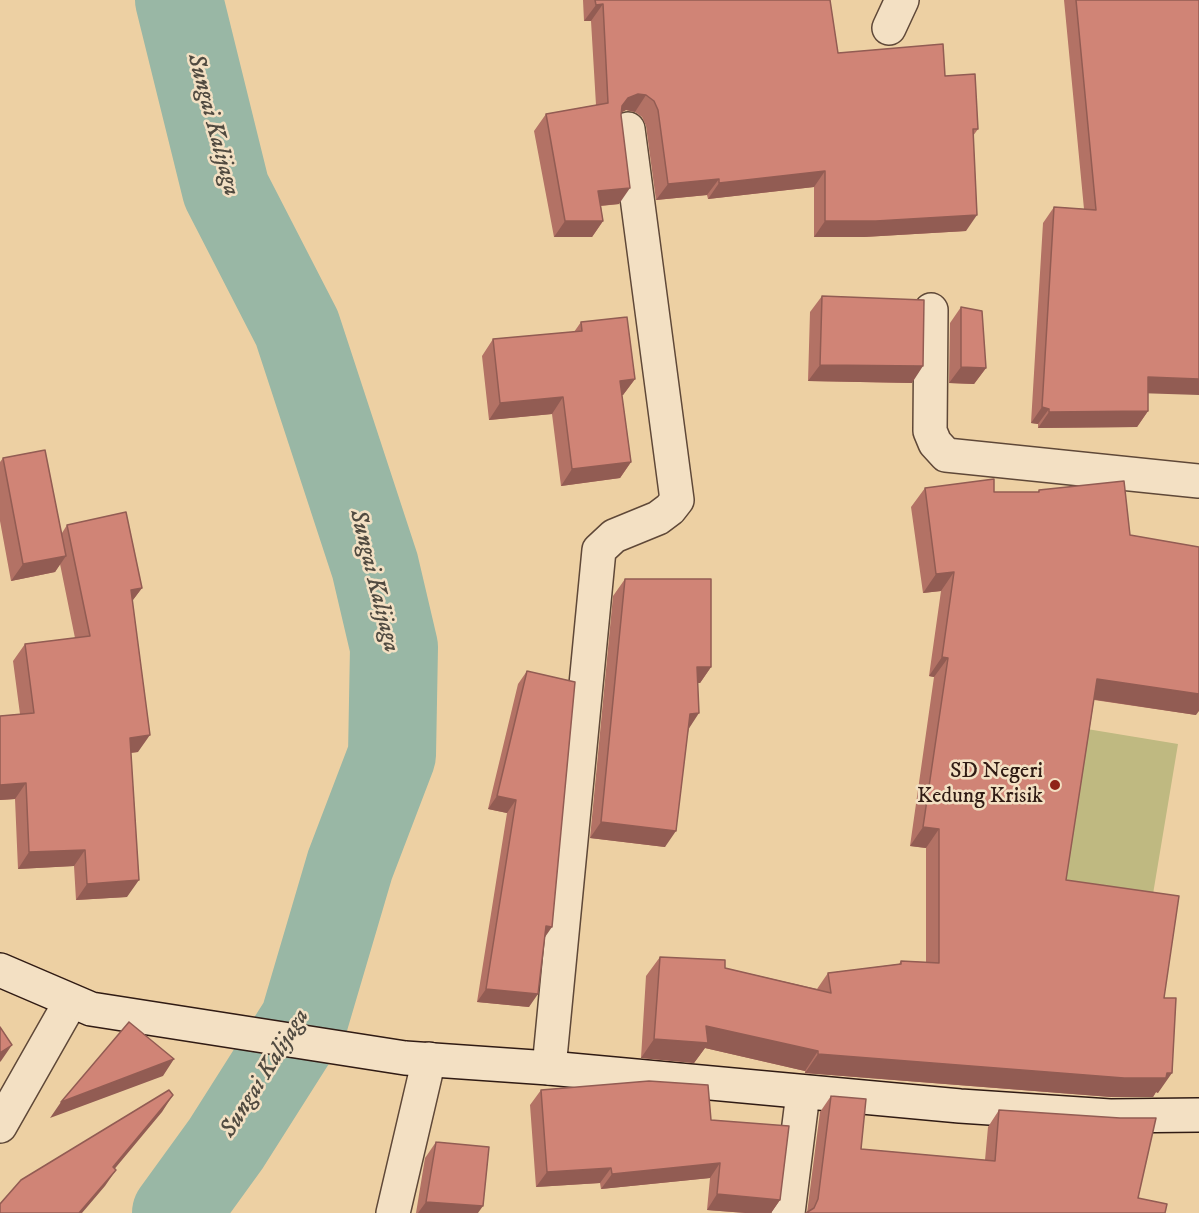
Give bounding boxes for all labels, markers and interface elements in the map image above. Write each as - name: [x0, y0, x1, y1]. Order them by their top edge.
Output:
- water label: Sungai Kalijaga: [179, 51, 245, 199]
- water label: Sungai Kalijaga: [341, 507, 405, 655]
- place label: SD Negeri Kedung Krisik: [917, 759, 1043, 810]
- marker: SD Negeri Kedung Krisik: [1048, 778, 1062, 792]
- water label: Sungai Kalijaga: [215, 1005, 317, 1143]

